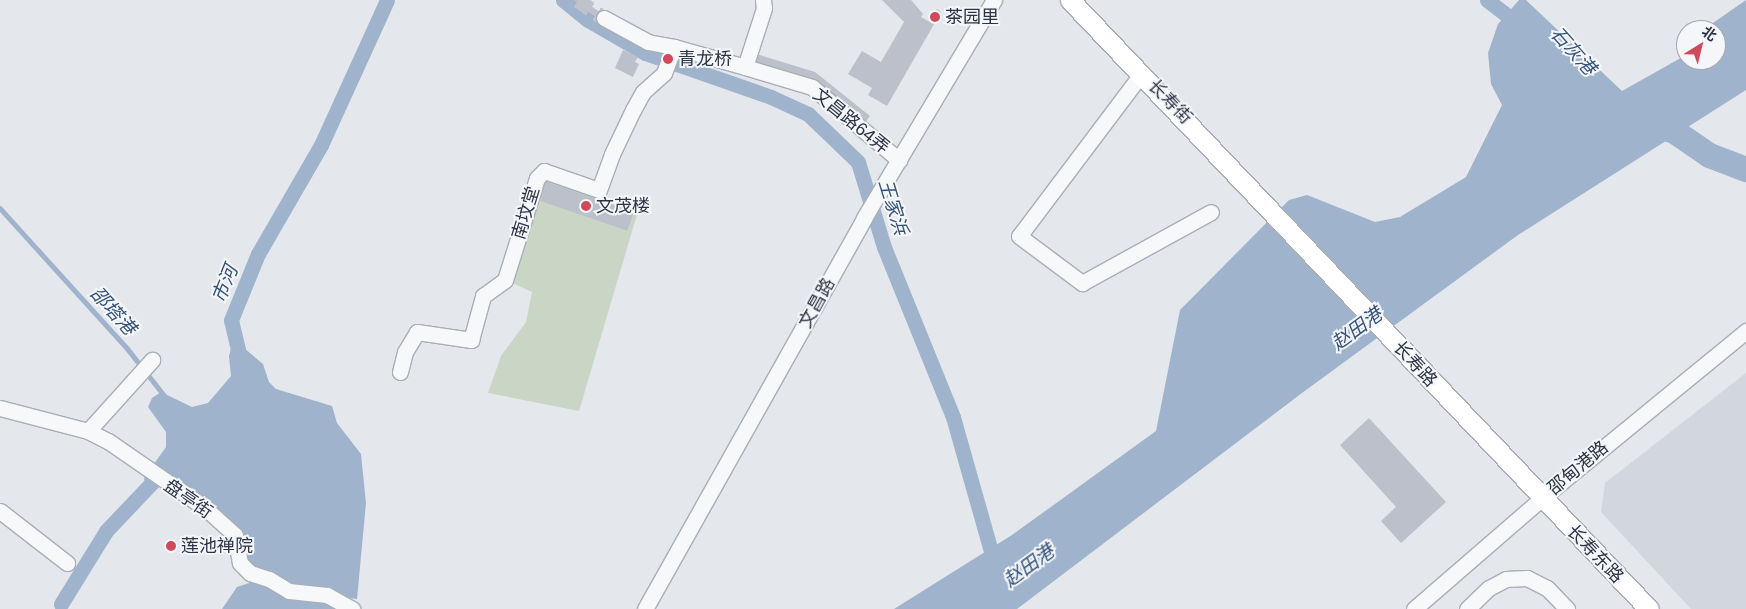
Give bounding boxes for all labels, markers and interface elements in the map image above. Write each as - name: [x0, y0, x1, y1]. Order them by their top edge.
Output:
- place label: 茶园里: [945, 6, 999, 28]
- marker: 茶园里: [929, 11, 941, 23]
- north arrow: [1676, 20, 1726, 70]
- water label: 石灰港: [1545, 22, 1601, 80]
- text: 北: [1699, 23, 1720, 44]
- place label: 青龙桥: [678, 48, 732, 70]
- marker: 青龙桥: [662, 53, 674, 65]
- street label: 长寿街: [1143, 75, 1197, 129]
- street label: 文昌路64弄: [808, 84, 894, 158]
- water label: 王家浜: [874, 176, 912, 238]
- street label: 南坟堂: [508, 184, 544, 242]
- place label: 文茂楼: [596, 195, 650, 217]
- marker: 文茂楼: [580, 200, 592, 212]
- water label: 市河: [207, 262, 243, 306]
- street label: 文昌路: [794, 274, 840, 332]
- water label: 邵塔港: [85, 282, 141, 340]
- water label: 赵田港: [1327, 303, 1387, 355]
- street label: 长寿路: [1389, 337, 1441, 391]
- street label: 邵甸港路: [1543, 437, 1613, 499]
- street label: 盘亭街: [160, 475, 216, 523]
- street label: 长寿东路: [1562, 521, 1628, 587]
- place label: 莲池禅院: [181, 535, 253, 557]
- marker: 莲池禅院: [165, 540, 177, 552]
- water label: 赵田港: [999, 540, 1059, 592]

